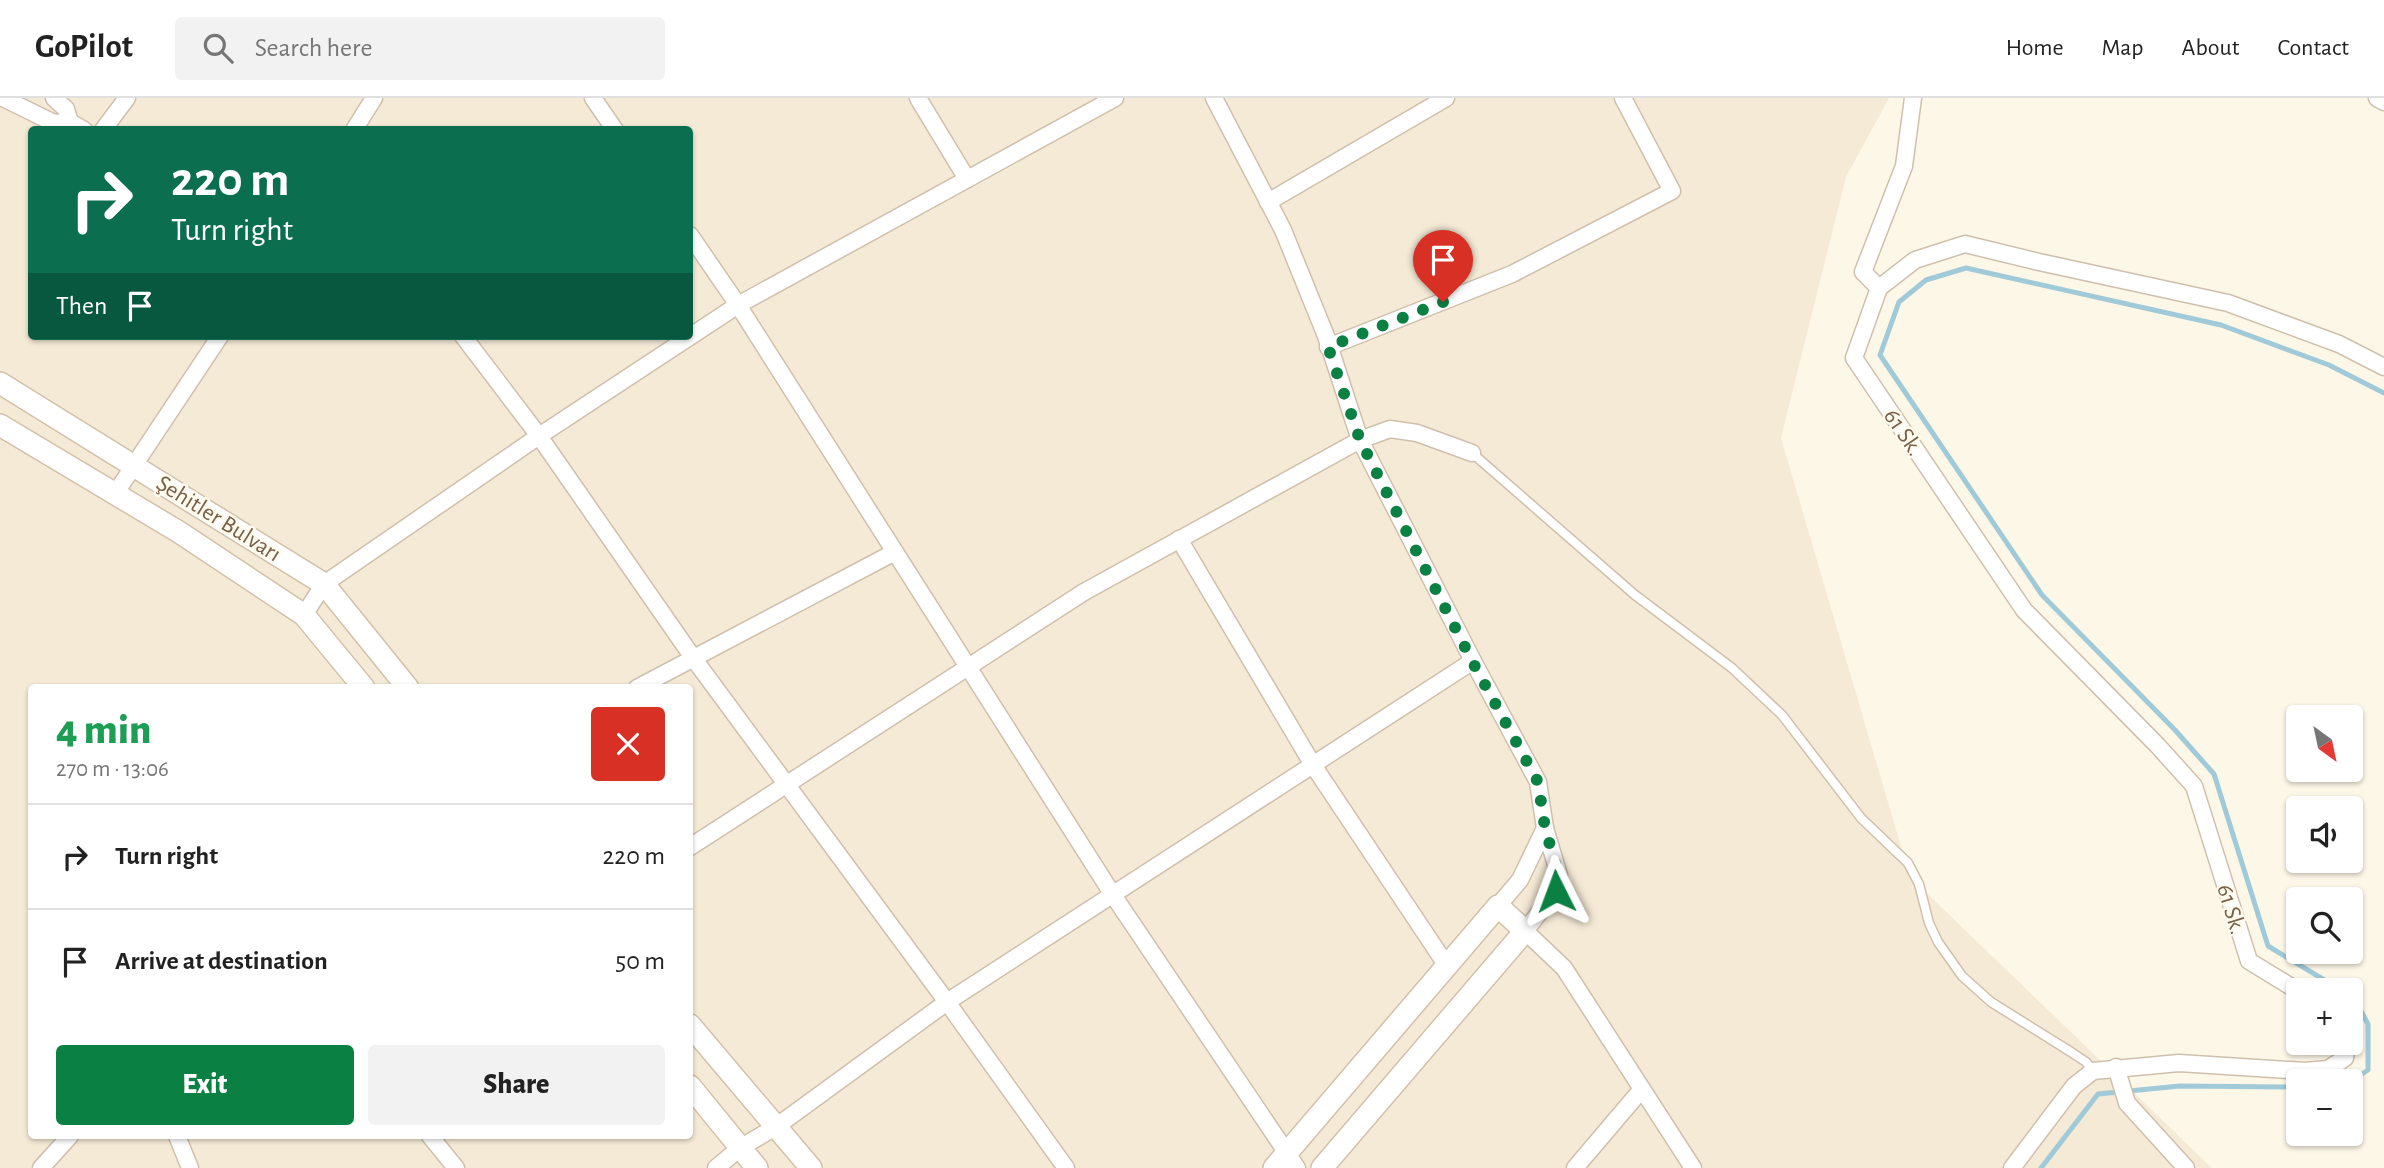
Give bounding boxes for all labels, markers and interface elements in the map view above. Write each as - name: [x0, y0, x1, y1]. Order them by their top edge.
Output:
- search box: [175, 17, 665, 80]
- icon: search: [199, 29, 237, 67]
- text: GoPilot: [35, 31, 133, 64]
- text: Search here: [255, 35, 372, 61]
- text: Home: [2006, 36, 2064, 60]
- text: Map: [2102, 36, 2144, 60]
- text: About: [2182, 36, 2239, 60]
- text: Contact: [2277, 36, 2349, 60]
- icon: right: [56, 154, 147, 245]
- text: 220 m: [171, 156, 290, 205]
- text: Turn right: [171, 214, 293, 246]
- pin: [1413, 230, 1473, 302]
- icon: arrive: [1424, 241, 1462, 279]
- icon: arrive: [121, 287, 159, 325]
- text: Then: [56, 293, 107, 319]
- street label: 61 Sk.: [1879, 405, 1927, 460]
- street label: Şehitler Bulvarı: [152, 471, 285, 567]
- north arrow: [2286, 705, 2362, 782]
- map controls: [2286, 705, 2363, 1146]
- button: close: [591, 707, 665, 781]
- text: 4 min: [56, 709, 152, 751]
- text: 270 m · 13:06: [56, 758, 169, 781]
- button: sound: [2286, 796, 2363, 873]
- icon: right: [56, 838, 94, 876]
- text: Turn right: [115, 843, 218, 869]
- text: 220 m: [603, 843, 665, 869]
- position arrow: [1519, 854, 1593, 928]
- street label: 61 Sk.: [2212, 881, 2250, 937]
- button: search: [2286, 887, 2363, 964]
- icon: arrive: [56, 943, 94, 981]
- text: Arrive at destination: [115, 948, 328, 974]
- text: 50 m: [615, 948, 665, 974]
- button: +: [2286, 978, 2363, 1055]
- button: Exit: [56, 1045, 354, 1125]
- button: Share: [368, 1045, 665, 1125]
- button: −: [2286, 1069, 2363, 1146]

